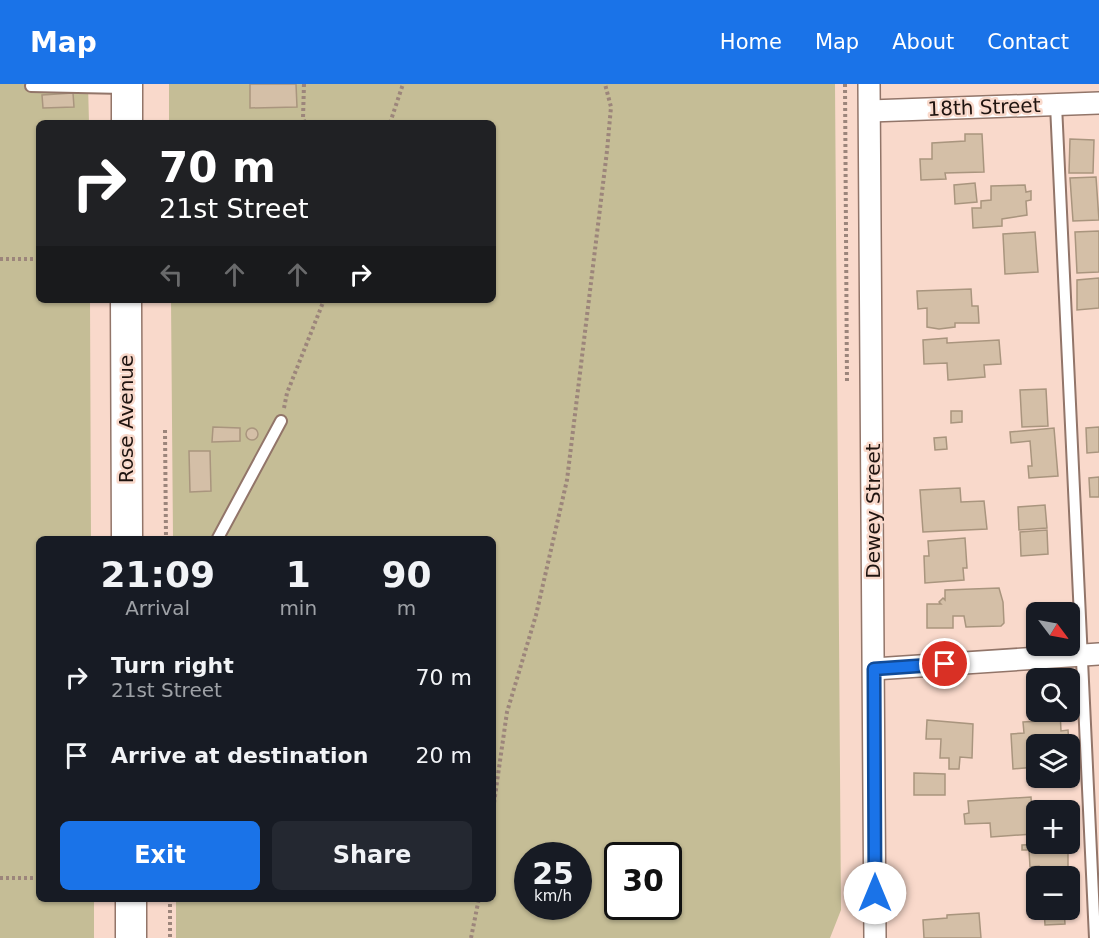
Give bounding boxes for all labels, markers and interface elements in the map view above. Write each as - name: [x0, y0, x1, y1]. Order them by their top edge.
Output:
- text: Map: [30, 26, 97, 59]
- text: Home: [720, 30, 782, 54]
- text: Map: [815, 30, 859, 54]
- text: About: [892, 30, 954, 54]
- text: Contact: [987, 30, 1069, 54]
- street label: 18th Street: [927, 93, 1041, 121]
- text: 70 m: [159, 143, 276, 192]
- icon: right: [60, 144, 138, 222]
- text: 21st Street: [159, 193, 309, 224]
- icon: left: [155, 258, 188, 291]
- icon: ahead: [218, 258, 251, 291]
- icon: ahead: [281, 258, 314, 291]
- icon: right: [344, 258, 377, 291]
- street label: Rose Avenue: [114, 355, 138, 483]
- street label: Dewey Street: [861, 443, 885, 579]
- text: 21:09: [100, 554, 215, 595]
- text: 1: [286, 554, 311, 595]
- text: 90: [381, 554, 432, 595]
- text: Arrival: [125, 596, 190, 620]
- text: min: [279, 596, 317, 620]
- text: m: [397, 596, 416, 620]
- north arrow: [1026, 602, 1080, 656]
- map controls: [1026, 602, 1080, 920]
- pin: [919, 638, 970, 689]
- icon: arrive: [928, 647, 961, 680]
- text: Turn right: [111, 653, 234, 678]
- icon: right: [60, 661, 93, 694]
- text: 70 m: [416, 665, 472, 690]
- button: search: [1026, 668, 1080, 722]
- text: 21st Street: [111, 678, 222, 702]
- button: layers: [1026, 734, 1080, 788]
- icon: arrive: [60, 739, 93, 772]
- text: Arrive at destination: [111, 743, 368, 768]
- text: 20 m: [416, 743, 472, 768]
- button: +: [1026, 800, 1080, 854]
- button: Exit: [60, 821, 260, 890]
- button: Share: [272, 821, 472, 890]
- speed limit sign: 30: [604, 842, 682, 920]
- text: 25: [532, 856, 574, 891]
- position arrow: [843, 861, 907, 925]
- button: −: [1026, 866, 1080, 920]
- text: km/h: [534, 887, 572, 905]

